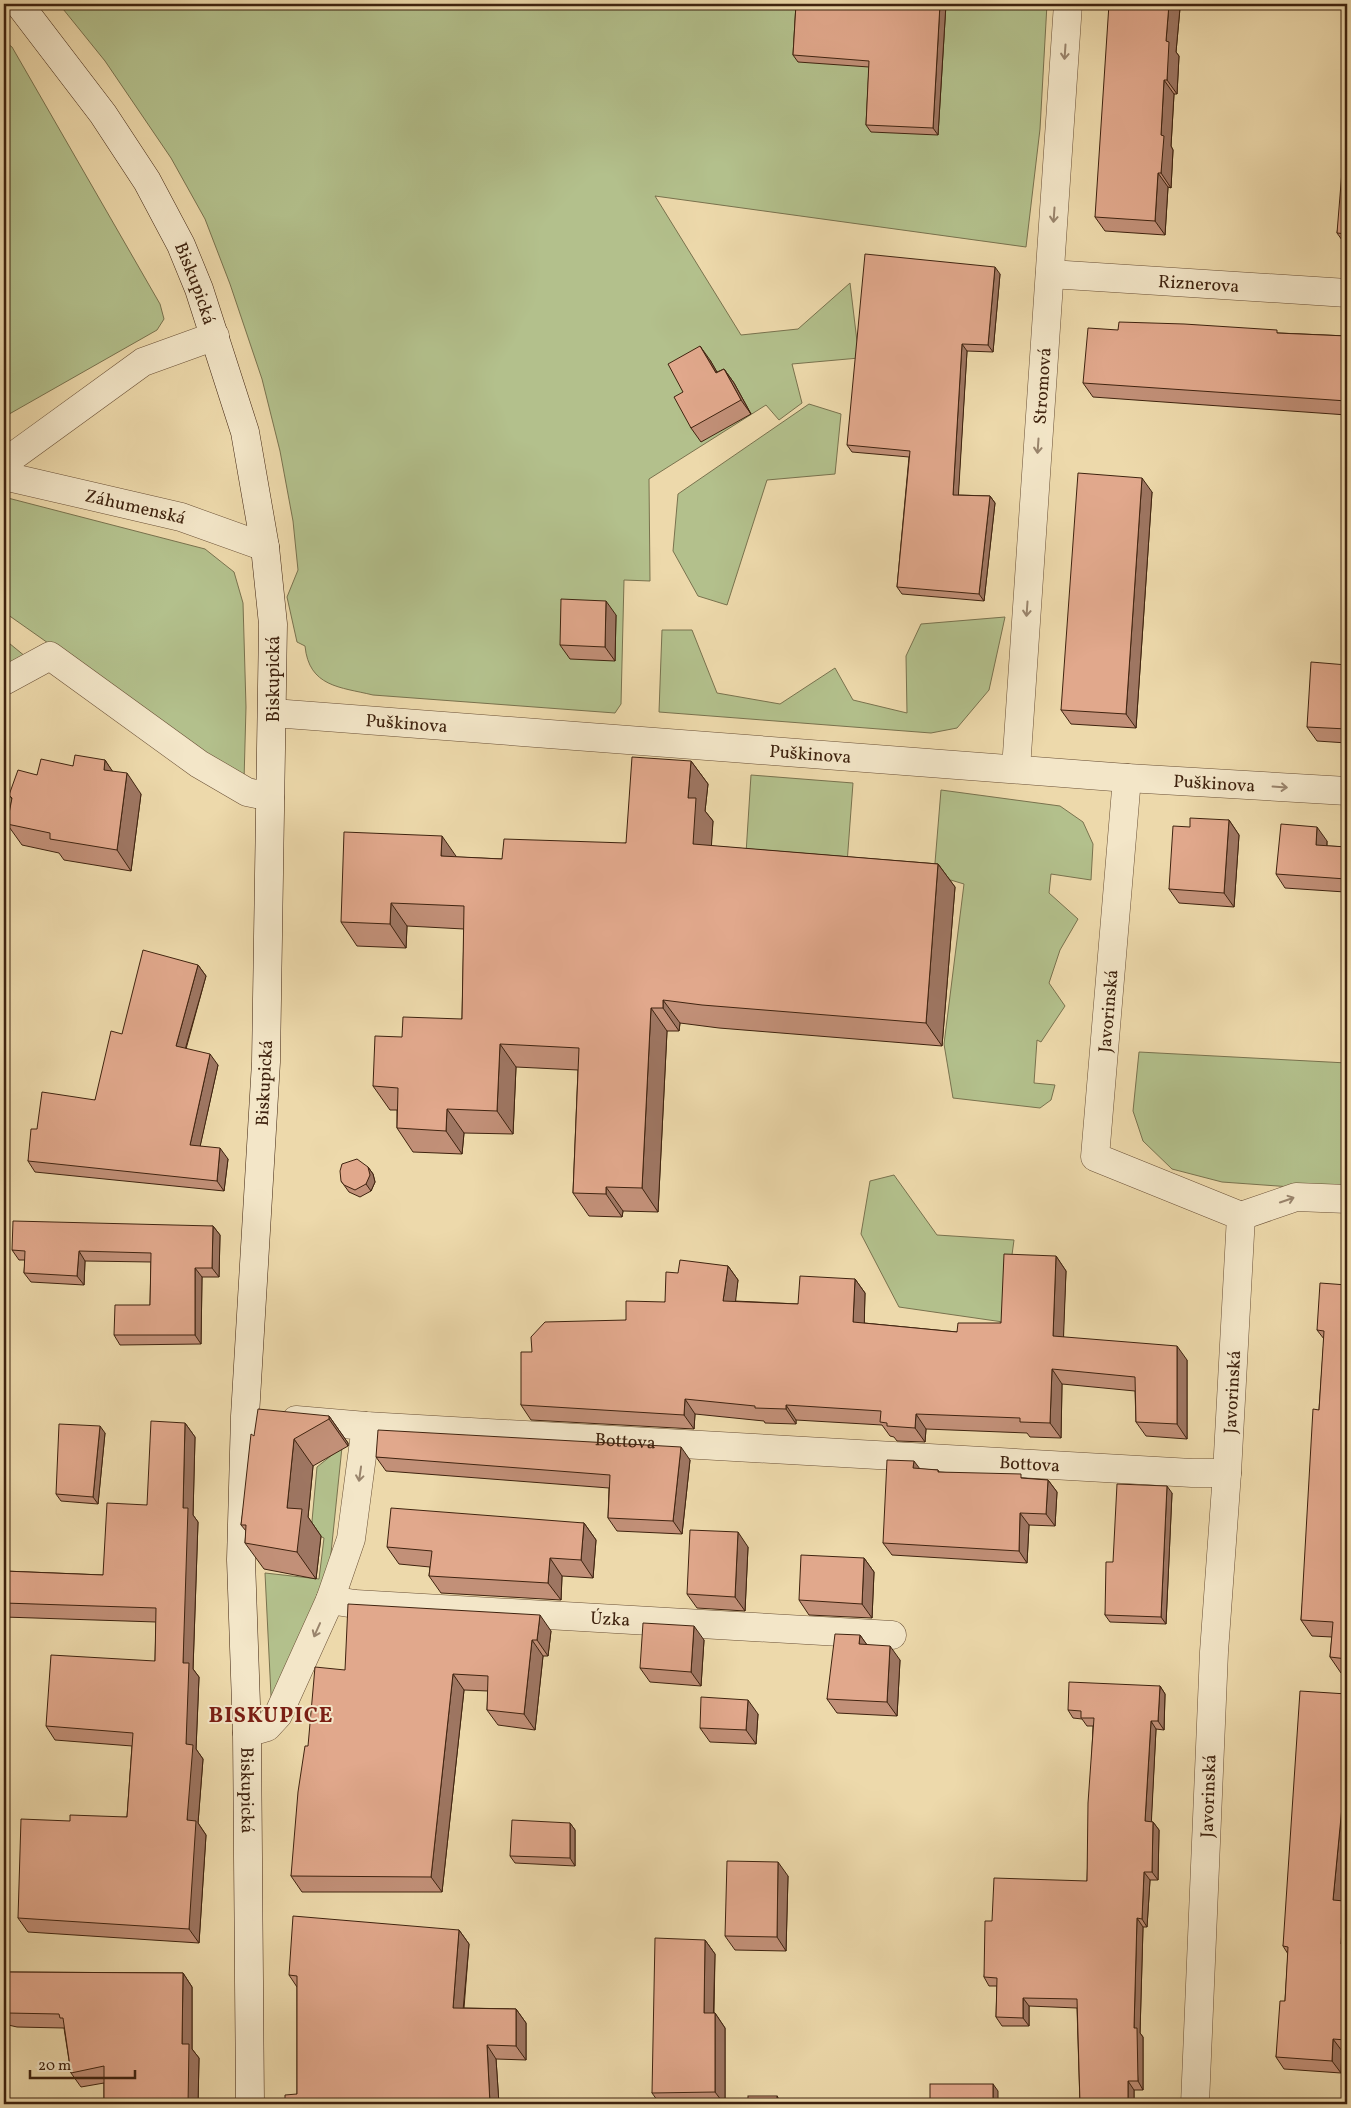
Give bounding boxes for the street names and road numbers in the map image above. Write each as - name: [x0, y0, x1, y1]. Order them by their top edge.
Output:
- street label: Biskupická: [167, 239, 221, 328]
- street label: Riznerova: [1157, 270, 1240, 300]
- street label: Stromová: [1028, 347, 1059, 425]
- street label: Záhumenská: [82, 484, 189, 532]
- street label: Biskupická: [262, 636, 287, 722]
- street label: Puškinova: [365, 709, 448, 740]
- street label: Puškinova: [768, 740, 852, 771]
- street label: Puškinova: [1173, 770, 1256, 800]
- street label: Javorinská: [1093, 968, 1126, 1054]
- street label: Biskupická: [251, 1039, 280, 1127]
- street label: Javorinská: [1219, 1350, 1248, 1434]
- street label: Bottova: [594, 1428, 656, 1456]
- street label: Bottova: [998, 1451, 1061, 1479]
- street label: Úzka: [589, 1607, 631, 1634]
- street label: Biskupická: [233, 1747, 259, 1834]
- street label: Javorinská: [1196, 1754, 1223, 1838]

